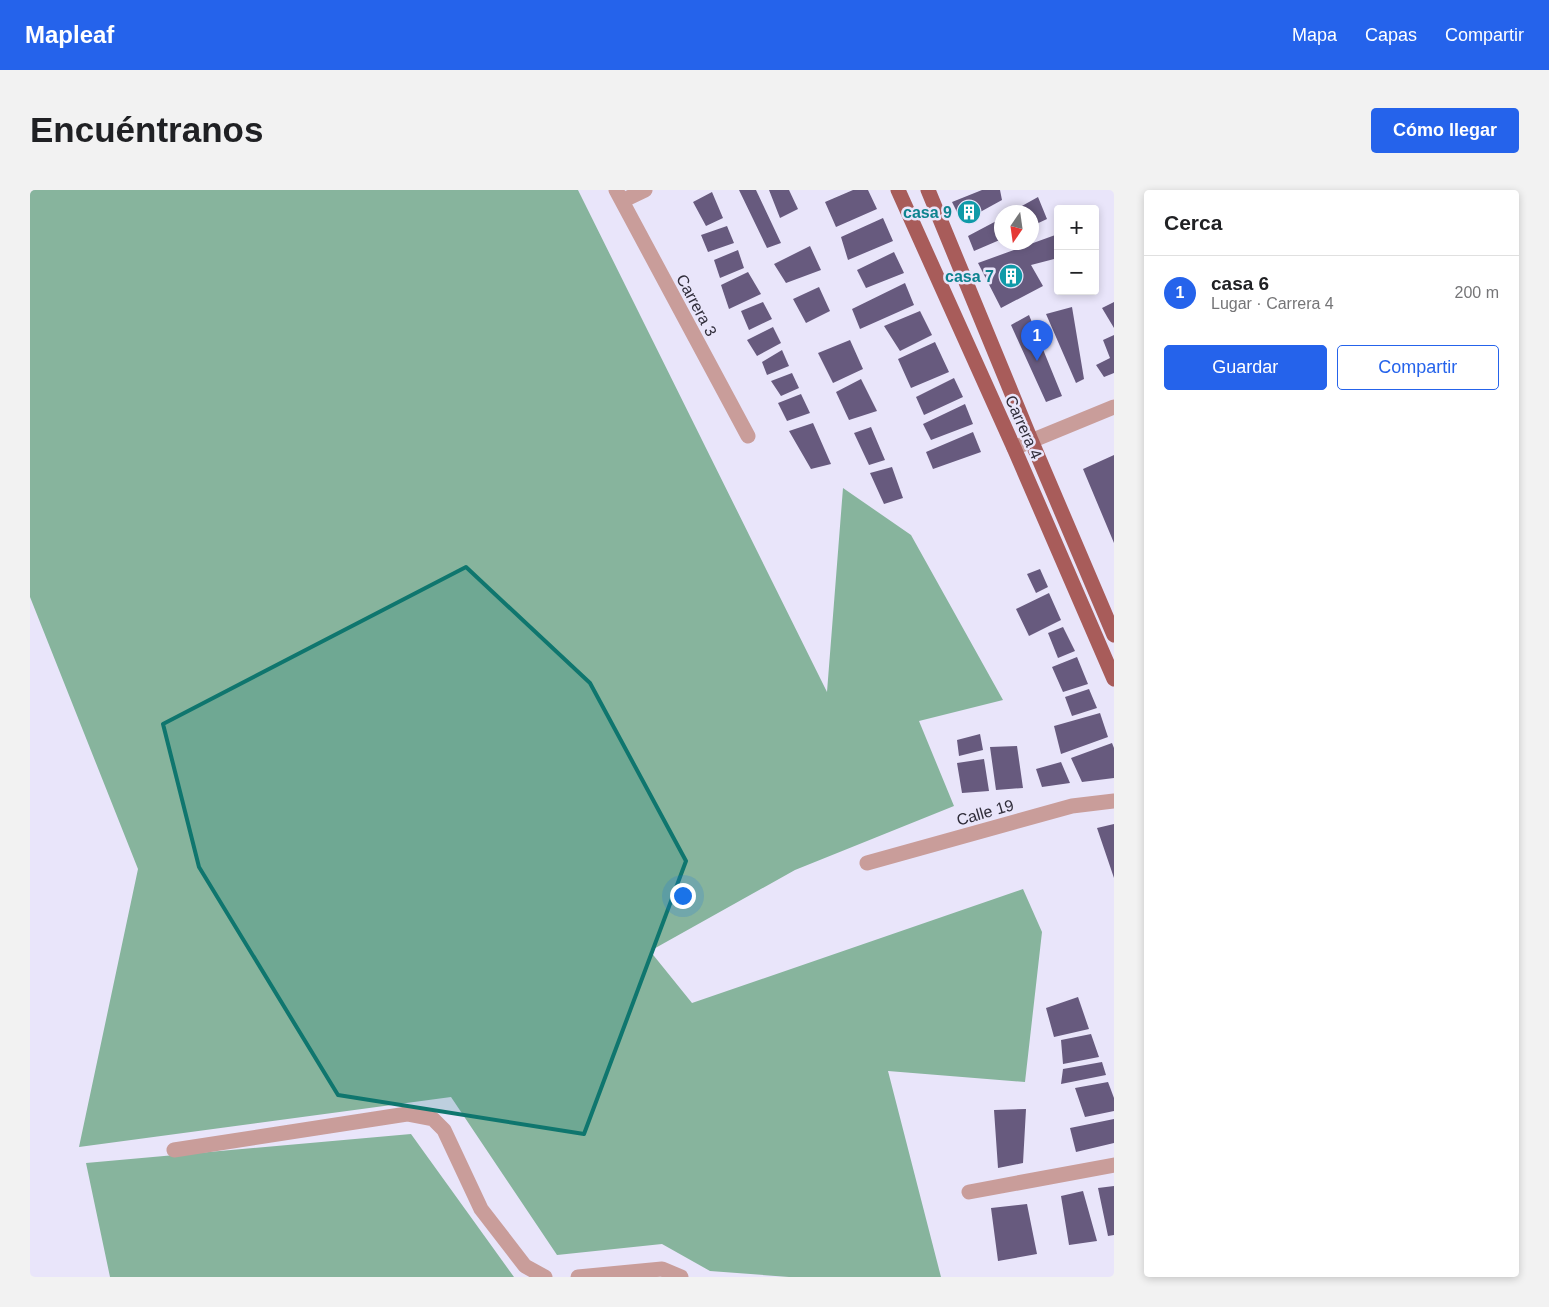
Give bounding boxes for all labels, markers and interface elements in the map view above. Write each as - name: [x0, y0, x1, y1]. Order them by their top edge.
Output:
- text: Mapleaf: [25, 21, 114, 48]
- text: Mapa: [1292, 25, 1337, 45]
- text: Capas: [1365, 25, 1417, 45]
- text: Compartir: [1445, 25, 1524, 45]
- button: Cómo llegar: [1371, 108, 1519, 153]
- text: Encuéntranos: [30, 110, 263, 149]
- building icon: casa 9: [956, 199, 982, 225]
- place label: casa 9: [903, 204, 952, 221]
- north arrow: [994, 205, 1039, 250]
- map controls: [1054, 205, 1099, 295]
- button: +: [1054, 205, 1099, 250]
- text: Cerca: [1164, 211, 1222, 234]
- button: −: [1054, 250, 1099, 295]
- building icon: casa 7: [998, 263, 1024, 289]
- place label: casa 7: [945, 268, 994, 285]
- street label: Carrera 3: [673, 271, 720, 339]
- text: casa 6: [1211, 273, 1269, 294]
- text: 1: [1176, 284, 1184, 301]
- text: 200 m: [1455, 284, 1499, 301]
- text: Lugar · Carrera 4: [1211, 295, 1334, 312]
- pin: 1: [1021, 320, 1053, 361]
- button: Guardar: [1164, 345, 1327, 390]
- button: Compartir: [1337, 345, 1499, 390]
- street label: Carrera 4: [1002, 393, 1045, 462]
- street label: Calle 19: [955, 796, 1016, 829]
- your location: [670, 883, 696, 909]

